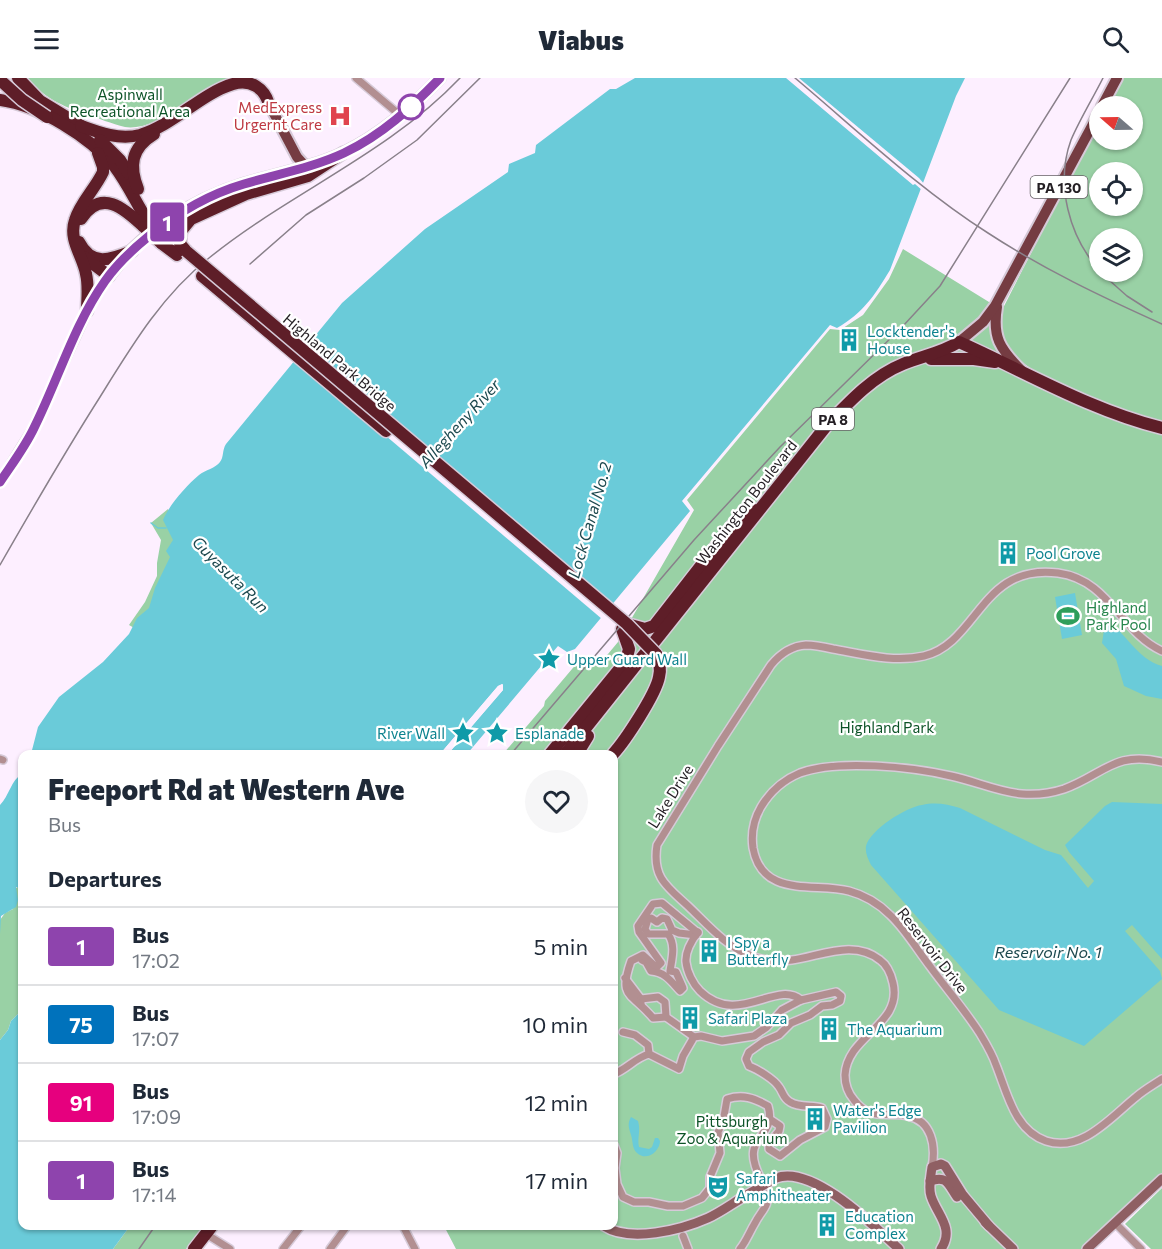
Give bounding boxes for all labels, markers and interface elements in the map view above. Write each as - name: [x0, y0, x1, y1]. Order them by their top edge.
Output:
- icon: menu: [30, 23, 63, 56]
- text: Viabus: [538, 23, 624, 56]
- icon: search: [1099, 23, 1132, 56]
- park label: Aspinwall Recreational Area: [70, 85, 190, 120]
- unlabelled marker: [398, 94, 424, 120]
- north arrow: [1089, 96, 1143, 150]
- map controls: [1089, 96, 1143, 282]
- place label: MedExpress Urgernt Care: [234, 98, 322, 133]
- hospital icon: MedExpress Urgernt Care: [327, 103, 353, 129]
- button: locate: [1089, 162, 1143, 216]
- road number: PA 130: [1030, 176, 1088, 198]
- line badge: 1: [148, 202, 186, 242]
- text: 1: [162, 210, 172, 235]
- button: layers: [1089, 228, 1143, 282]
- street label: Highland Park Bridge: [280, 309, 400, 415]
- place label: Locktender's House: [867, 322, 955, 357]
- building icon: Locktender's House: [836, 327, 862, 353]
- water label: Allegheny River: [414, 375, 504, 472]
- road number: PA 8: [812, 408, 854, 430]
- street label: Washington Boulevard: [692, 436, 800, 568]
- water label: Lock Canal No. 2: [563, 460, 615, 580]
- water label: Guyasuta Run: [189, 532, 273, 616]
- building icon: Pool Grove: [995, 540, 1021, 566]
- place label: Pool Grove: [1026, 544, 1101, 562]
- place label: Highland Park Pool: [1086, 598, 1151, 633]
- sports icon: Highland Park Pool: [1055, 603, 1081, 629]
- place icon: Upper Guard Wall: [536, 646, 562, 672]
- place label: Upper Guard Wall: [567, 650, 687, 668]
- park label: Highland Park: [840, 718, 935, 736]
- place icon: River Wall: [450, 720, 476, 746]
- place icon: Esplanade: [484, 720, 510, 746]
- place label: River Wall: [377, 724, 445, 742]
- place label: Esplanade: [515, 724, 584, 742]
- street label: Lake Drive: [643, 761, 697, 831]
- button: heart: [525, 770, 588, 833]
- text: Freeport Rd at Western Ave: [48, 772, 404, 806]
- text: Bus: [48, 812, 81, 836]
- text: Departures: [48, 865, 162, 892]
- street label: Reservoir Drive: [894, 904, 972, 996]
- text: Bus: [132, 921, 169, 948]
- text: 5 min: [534, 933, 588, 960]
- place label: I Spy a Butterfly: [727, 933, 789, 968]
- text: 1: [76, 934, 86, 959]
- building icon: I Spy a Butterfly: [696, 938, 722, 964]
- water label: Reservoir No. 1: [994, 942, 1102, 961]
- text: 17:02: [132, 948, 180, 972]
- text: Bus: [132, 999, 169, 1026]
- building icon: Safari Plaza: [677, 1005, 703, 1031]
- place label: Safari Plaza: [708, 1009, 787, 1027]
- text: 10 min: [523, 1011, 588, 1038]
- text: 75: [69, 1012, 93, 1037]
- building icon: The Aquarium: [816, 1016, 842, 1042]
- place label: The Aquarium: [847, 1020, 942, 1038]
- text: 17:07: [132, 1026, 179, 1050]
- text: Bus: [132, 1077, 169, 1104]
- text: 12 min: [525, 1089, 588, 1116]
- text: 91: [70, 1090, 92, 1115]
- place label: Water's Edge Pavilion: [833, 1101, 922, 1136]
- text: 17:09: [132, 1104, 181, 1128]
- building icon: Water's Edge Pavilion: [802, 1106, 828, 1132]
- park label: Pittsburgh Zoo & Aquarium: [676, 1112, 788, 1147]
- text: Bus: [132, 1155, 169, 1182]
- text: 17 min: [525, 1167, 588, 1194]
- text: 1: [76, 1168, 86, 1193]
- place label: Safari Amphitheater: [736, 1169, 831, 1204]
- theatre icon: Safari Amphitheater: [705, 1174, 731, 1200]
- text: 17:14: [132, 1182, 176, 1206]
- place label: Education Complex: [845, 1207, 914, 1242]
- building icon: Education Complex: [814, 1212, 840, 1238]

